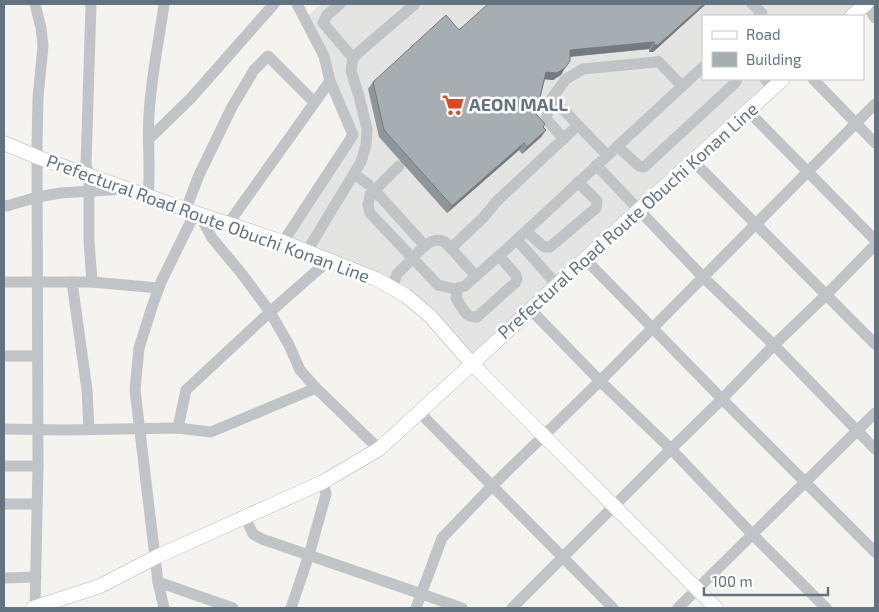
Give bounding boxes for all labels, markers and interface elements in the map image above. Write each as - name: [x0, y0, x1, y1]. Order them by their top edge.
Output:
- legend: [702, 15, 864, 80]
- text: Road: [746, 25, 781, 43]
- text: Building: [746, 50, 802, 68]
- supermarket icon: AEON MALL: [440, 92, 466, 118]
- place label: AEON MALL: [469, 93, 568, 115]
- street label: Prefectural Road Route Obuchi Konan Line: [493, 97, 762, 343]
- street label: Prefectural Road Route Obuchi Konan Line: [44, 149, 373, 287]
- scale bar: [704, 564, 828, 596]
- text: 100 m: [712, 572, 753, 590]

